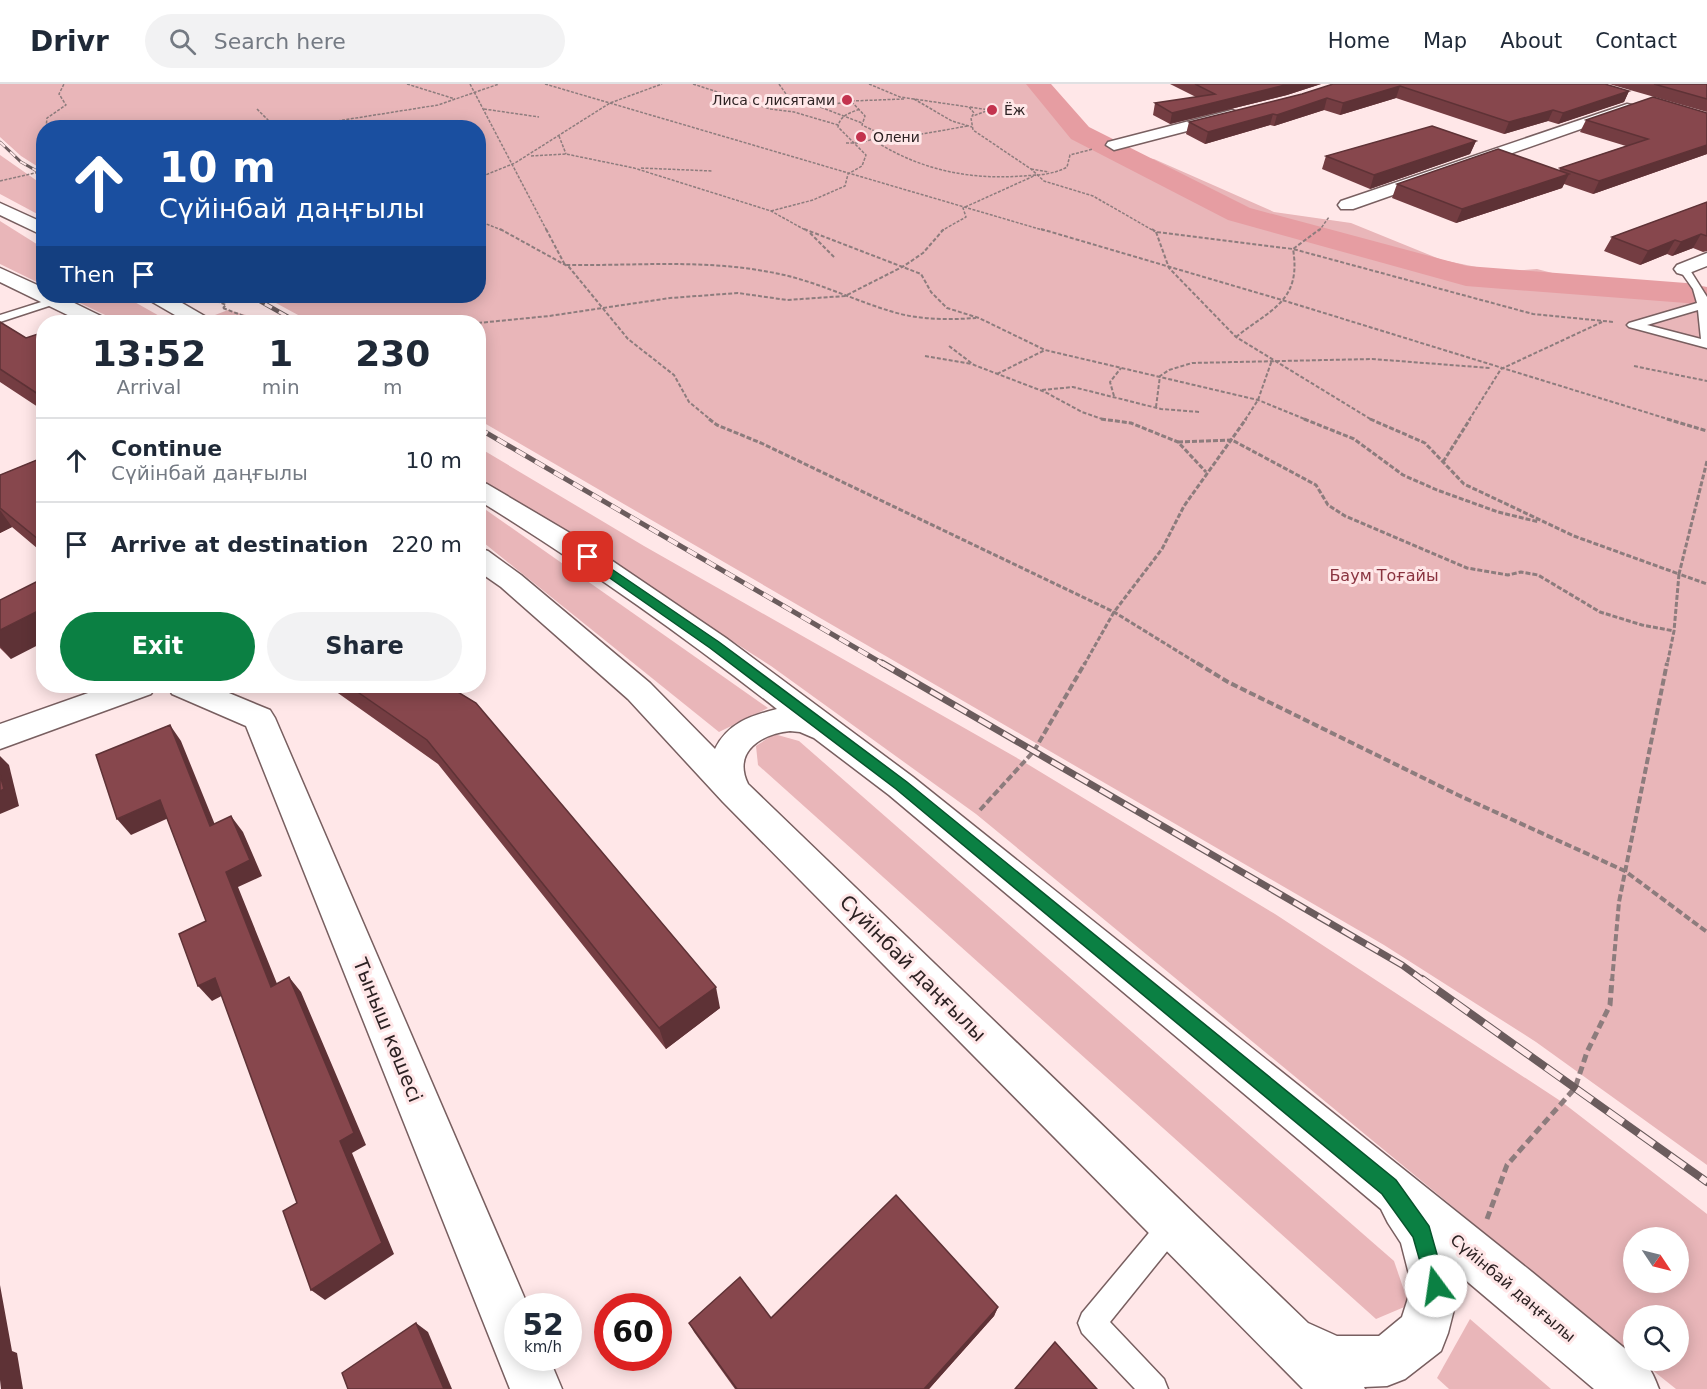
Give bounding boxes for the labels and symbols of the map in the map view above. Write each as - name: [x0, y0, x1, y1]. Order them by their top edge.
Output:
- place label: Лиса с лисятами: [712, 92, 835, 108]
- marker: Лиса с лисятами: [840, 93, 854, 107]
- place label: Ёж: [1004, 101, 1026, 118]
- marker: Ёж: [985, 103, 999, 117]
- place label: Олени: [873, 129, 920, 145]
- marker: Олени: [854, 130, 868, 144]
- pin: [562, 531, 613, 582]
- park label: Баум Тоғайы: [1329, 566, 1439, 585]
- street label: Сүйінбай даңғылы: [835, 890, 991, 1046]
- street label: Тыныш көшесі: [348, 954, 428, 1105]
- north arrow: [1623, 1227, 1689, 1293]
- street label: Сүйінбай даңғылы: [1447, 1230, 1579, 1346]
- position arrow: [1404, 1254, 1468, 1318]
- speed limit sign: 60: [594, 1293, 672, 1371]

